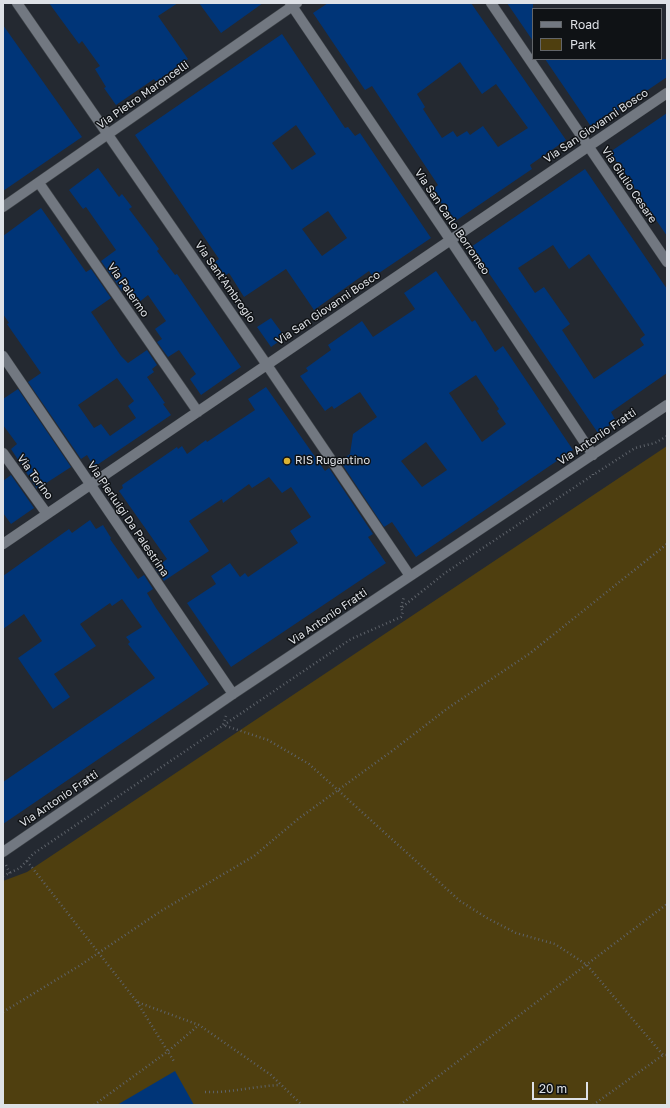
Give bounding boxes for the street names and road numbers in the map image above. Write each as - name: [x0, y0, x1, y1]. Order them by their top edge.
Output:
- street label: Via Pietro Maroncelli: [94, 58, 192, 132]
- street label: Via San Giovanni Bosco: [541, 86, 651, 166]
- street label: Via Giulio Cesare: [599, 144, 659, 226]
- street label: Via San Carlo Borromeo: [412, 167, 492, 277]
- street label: Via Sant'Ambrogio: [192, 239, 258, 325]
- street label: Via Palermo: [105, 260, 151, 320]
- street label: Via San Giovanni Bosco: [273, 268, 383, 348]
- street label: Via Antonio Fratti: [555, 406, 639, 468]
- street label: Via Torino: [14, 452, 56, 502]
- street label: Via Pierluigi Da Palestrina: [85, 459, 171, 579]
- street label: Via Antonio Fratti: [286, 586, 370, 648]
- street label: Via Antonio Fratti: [17, 768, 101, 830]

